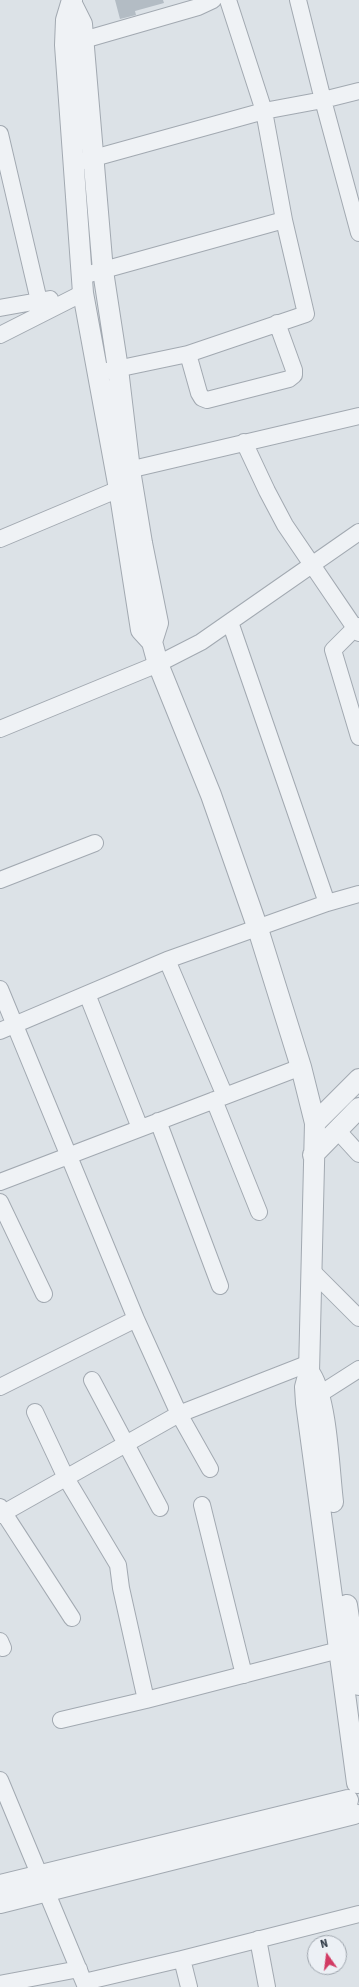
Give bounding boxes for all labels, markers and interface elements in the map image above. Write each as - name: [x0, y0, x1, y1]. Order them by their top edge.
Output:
- north arrow: [307, 1935, 347, 1975]
- text: N: [319, 1936, 330, 1952]

